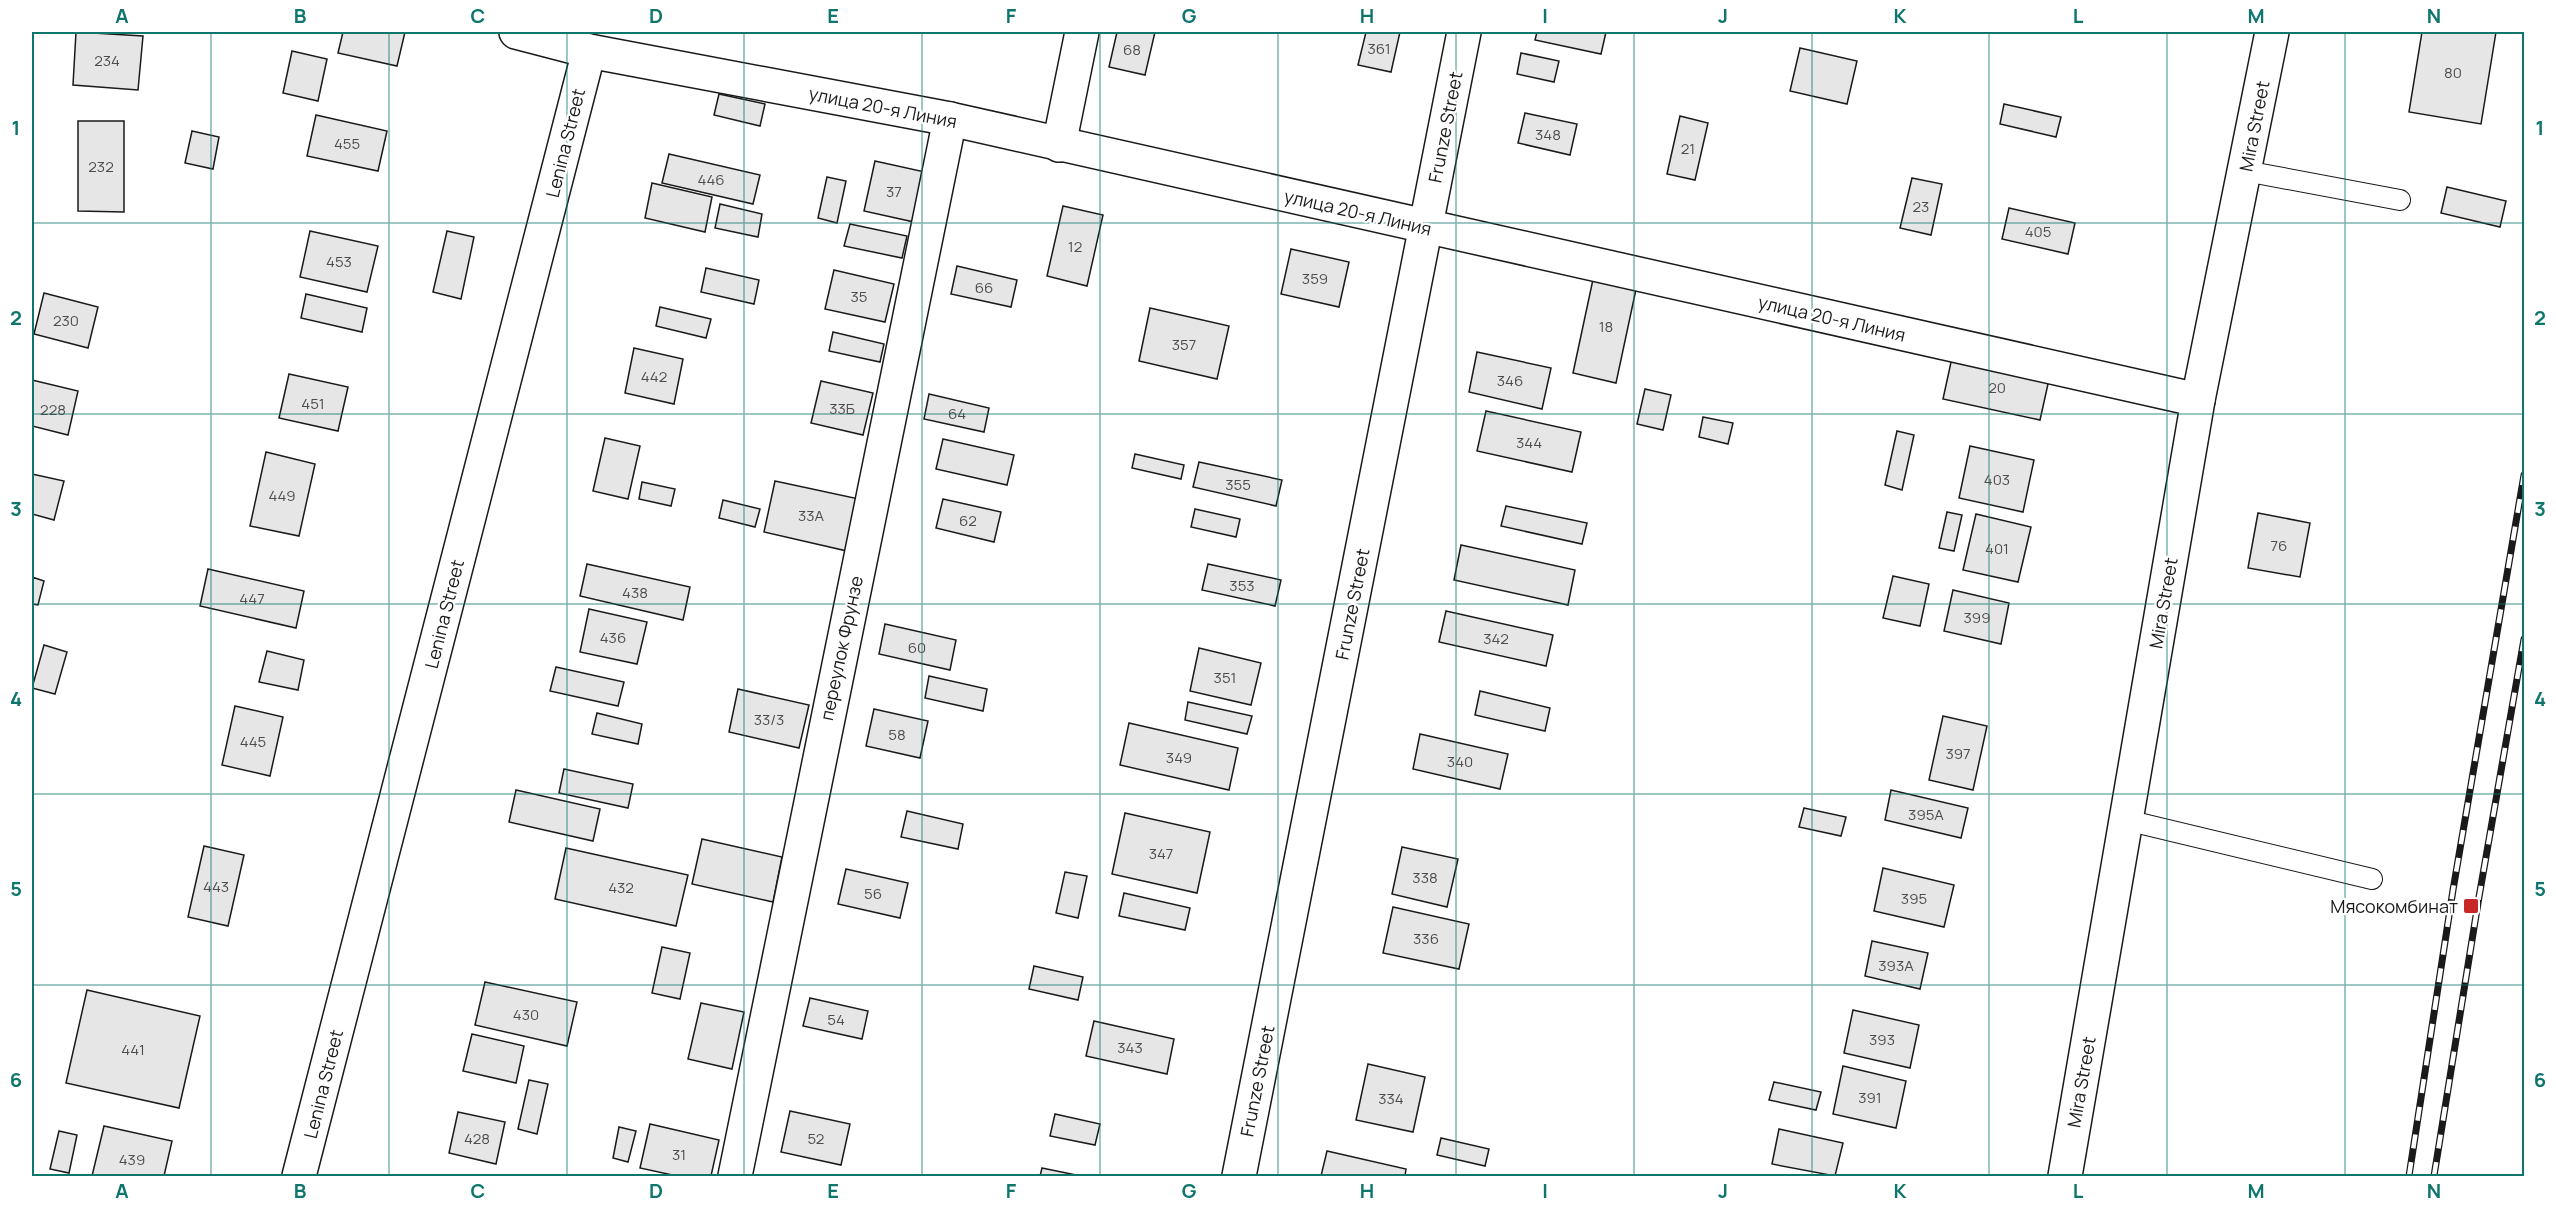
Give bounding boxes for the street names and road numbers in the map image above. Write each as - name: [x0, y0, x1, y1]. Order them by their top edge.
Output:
- street label: Frunze Street: [1422, 69, 1468, 185]
- street label: Mira Street: [2233, 79, 2275, 173]
- street label: улица 20-я Линия: [807, 81, 959, 133]
- street label: Lenina Street: [540, 86, 590, 200]
- street label: улица 20-я Линия: [1282, 183, 1434, 241]
- street label: улица 20-я Линия: [1756, 289, 1908, 347]
- street label: Frunze Street: [1329, 546, 1375, 662]
- street label: Mira Street: [2143, 556, 2183, 650]
- street label: Lenina Street: [419, 557, 469, 671]
- street label: переулок Фрунзе: [814, 573, 868, 723]
- street label: Frunze Street: [1234, 1023, 1280, 1139]
- street label: Lenina Street: [298, 1027, 348, 1141]
- street label: Mira Street: [2061, 1035, 2101, 1129]

